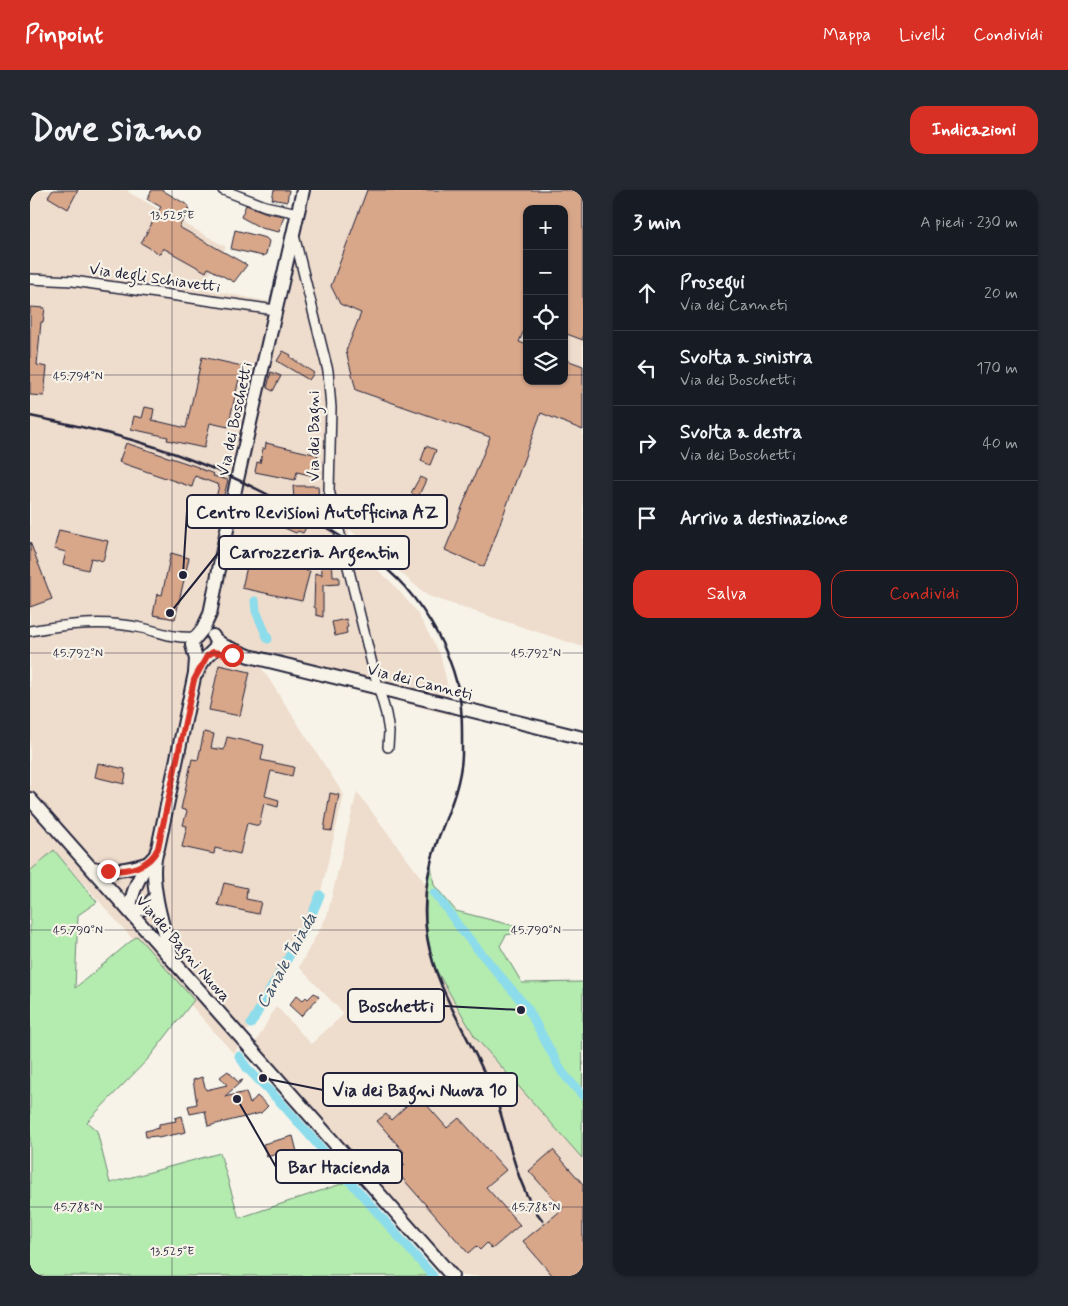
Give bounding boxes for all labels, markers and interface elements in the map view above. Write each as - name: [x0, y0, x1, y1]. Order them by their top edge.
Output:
- text: Pinpoint: [25, 20, 103, 51]
- text: Mappa: [823, 23, 871, 47]
- text: Livelli: [899, 23, 945, 47]
- text: Condividi: [973, 23, 1043, 47]
- button: Indicazioni: [910, 106, 1038, 154]
- text: Dove siamo: [30, 107, 202, 153]
- map controls: [523, 205, 568, 385]
- button: +: [523, 205, 568, 250]
- text: 13.525°E: [150, 208, 194, 224]
- text: 3 min: [633, 209, 681, 237]
- text: A piedi · 230 m: [920, 212, 1018, 233]
- button: −: [523, 250, 568, 295]
- street label: Via degli Schiavetti: [88, 259, 222, 299]
- text: Prosegui: [680, 270, 745, 295]
- icon: ahead: [633, 279, 661, 307]
- text: 20 m: [984, 283, 1018, 304]
- button: locate: [523, 295, 568, 340]
- text: Via dei Canneti: [680, 295, 787, 316]
- button: layers: [523, 340, 568, 385]
- text: Svolta a sinistra: [680, 345, 813, 370]
- icon: left: [633, 354, 661, 382]
- text: 170 m: [976, 358, 1018, 379]
- street label: Via dei Boschetti: [213, 360, 258, 478]
- text: 45.794°N: [53, 369, 103, 385]
- text: Via dei Boschetti: [680, 370, 796, 391]
- street label: Via dei Bagni: [304, 391, 326, 481]
- text: Svolta a destra: [680, 420, 802, 445]
- icon: right: [633, 429, 661, 457]
- text: 40 m: [982, 433, 1018, 454]
- text: Via dei Boschetti: [680, 445, 796, 466]
- callout: Centro Revisioni Autofficina AZ: [187, 495, 447, 528]
- text: Centro Revisioni Autofficina AZ: [196, 501, 439, 525]
- icon: arrive: [633, 504, 661, 532]
- text: Arrivo a destinazione: [680, 506, 848, 531]
- callout: Carrozzeria Argentin: [219, 536, 409, 569]
- text: Carrozzeria Argentin: [229, 541, 399, 567]
- button: Salva: [633, 570, 821, 618]
- button: Condividi: [831, 570, 1018, 618]
- route start: [221, 644, 244, 667]
- text: 45.792°N: [53, 646, 103, 662]
- text: 45.792°N: [511, 646, 561, 662]
- street label: Via dei Canneti: [365, 659, 474, 706]
- route end: [97, 860, 120, 883]
- street label: Via dei Bagni Nuova: [130, 891, 235, 1007]
- water label: Canale Taiada: [251, 908, 323, 1013]
- text: 45.790°N: [53, 923, 103, 939]
- text: 45.790°N: [511, 923, 561, 939]
- callout: Boschetti: [348, 989, 444, 1022]
- text: Boschetti: [358, 995, 434, 1019]
- callout: Via dei Bagni Nuova 10: [323, 1073, 517, 1106]
- text: Via dei Bagni Nuova 10: [333, 1079, 507, 1105]
- callout: Bar Hacienda: [276, 1150, 402, 1183]
- text: Bar Hacienda: [288, 1156, 390, 1180]
- text: 45.788°N: [54, 1200, 102, 1216]
- text: 45.788°N: [512, 1200, 560, 1216]
- text: 13.525°E: [150, 1244, 194, 1260]

